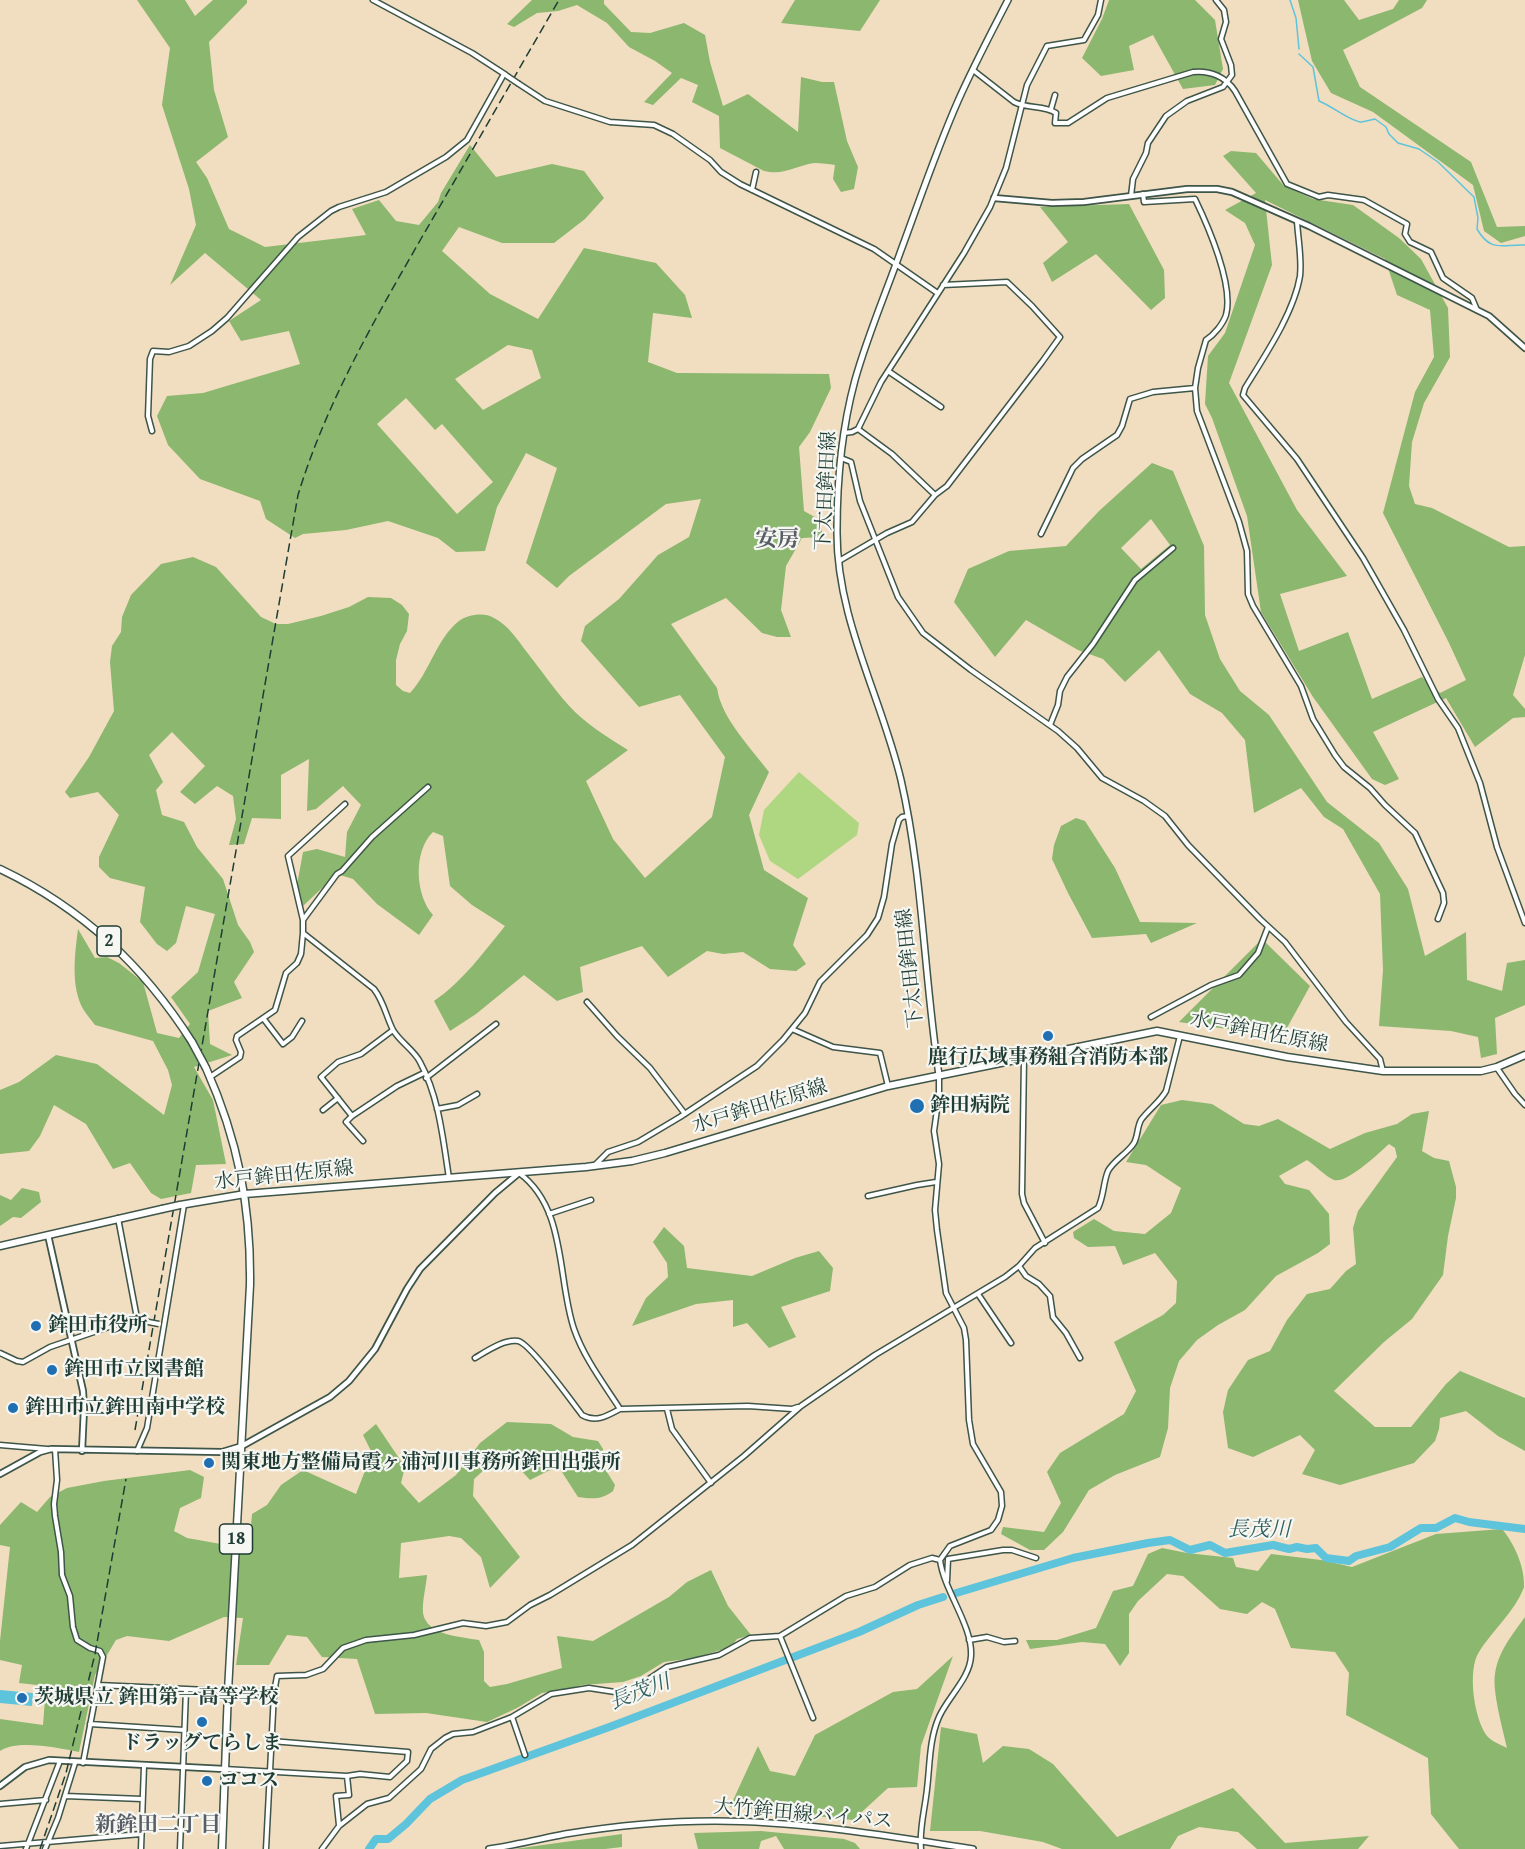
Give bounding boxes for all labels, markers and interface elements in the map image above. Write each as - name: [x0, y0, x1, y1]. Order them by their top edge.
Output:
- street label: 下太田鉾田線: [812, 430, 842, 552]
- district label: 安房: [755, 527, 799, 553]
- street label: 下太田鉾田線: [893, 907, 929, 1029]
- road number: 2: [97, 926, 121, 956]
- street label: 水戸鉾田佐原線: [1188, 1008, 1330, 1058]
- marker: 鹿行広域事務組合消防本部: [1041, 1029, 1055, 1043]
- place label: 鹿行広域事務組合消防本部: [928, 1046, 1168, 1070]
- street label: 水戸鉾田佐原線: [690, 1075, 830, 1139]
- place label: 鉾田病院: [930, 1094, 1010, 1118]
- marker: 鉾田病院: [908, 1097, 926, 1115]
- street label: 水戸鉾田佐原線: [213, 1157, 355, 1195]
- place label: 鉾田市役所: [48, 1314, 148, 1338]
- marker: 鉾田市役所: [29, 1319, 43, 1333]
- place label: 鉾田市立図書館: [64, 1358, 204, 1382]
- marker: 鉾田市立図書館: [45, 1363, 59, 1377]
- place label: 鉾田市立鉾田南中学校: [25, 1396, 225, 1420]
- marker: 鉾田市立鉾田南中学校: [6, 1401, 20, 1415]
- place label: 関東地方整備局霞ヶ浦河川事務所鉾田出張所: [221, 1451, 621, 1475]
- marker: 関東地方整備局霞ヶ浦河川事務所鉾田出張所: [202, 1456, 216, 1470]
- water label: 長茂川: [1228, 1518, 1290, 1544]
- road number: 18: [220, 1524, 252, 1554]
- water label: 長茂川: [606, 1670, 674, 1716]
- place label: 茨城県立 鉾田第一高等学校: [34, 1686, 278, 1710]
- marker: 茨城県立 鉾田第一高等学校: [15, 1691, 29, 1705]
- marker: ドラッグてらしま: [195, 1715, 209, 1729]
- place label: ドラッグてらしま: [122, 1732, 282, 1756]
- place label: ココス: [219, 1769, 279, 1793]
- marker: ココス: [200, 1774, 214, 1788]
- street label: 大竹鉾田線バイパス: [712, 1795, 894, 1835]
- district label: 新鉾田二丁目: [95, 1813, 221, 1839]

